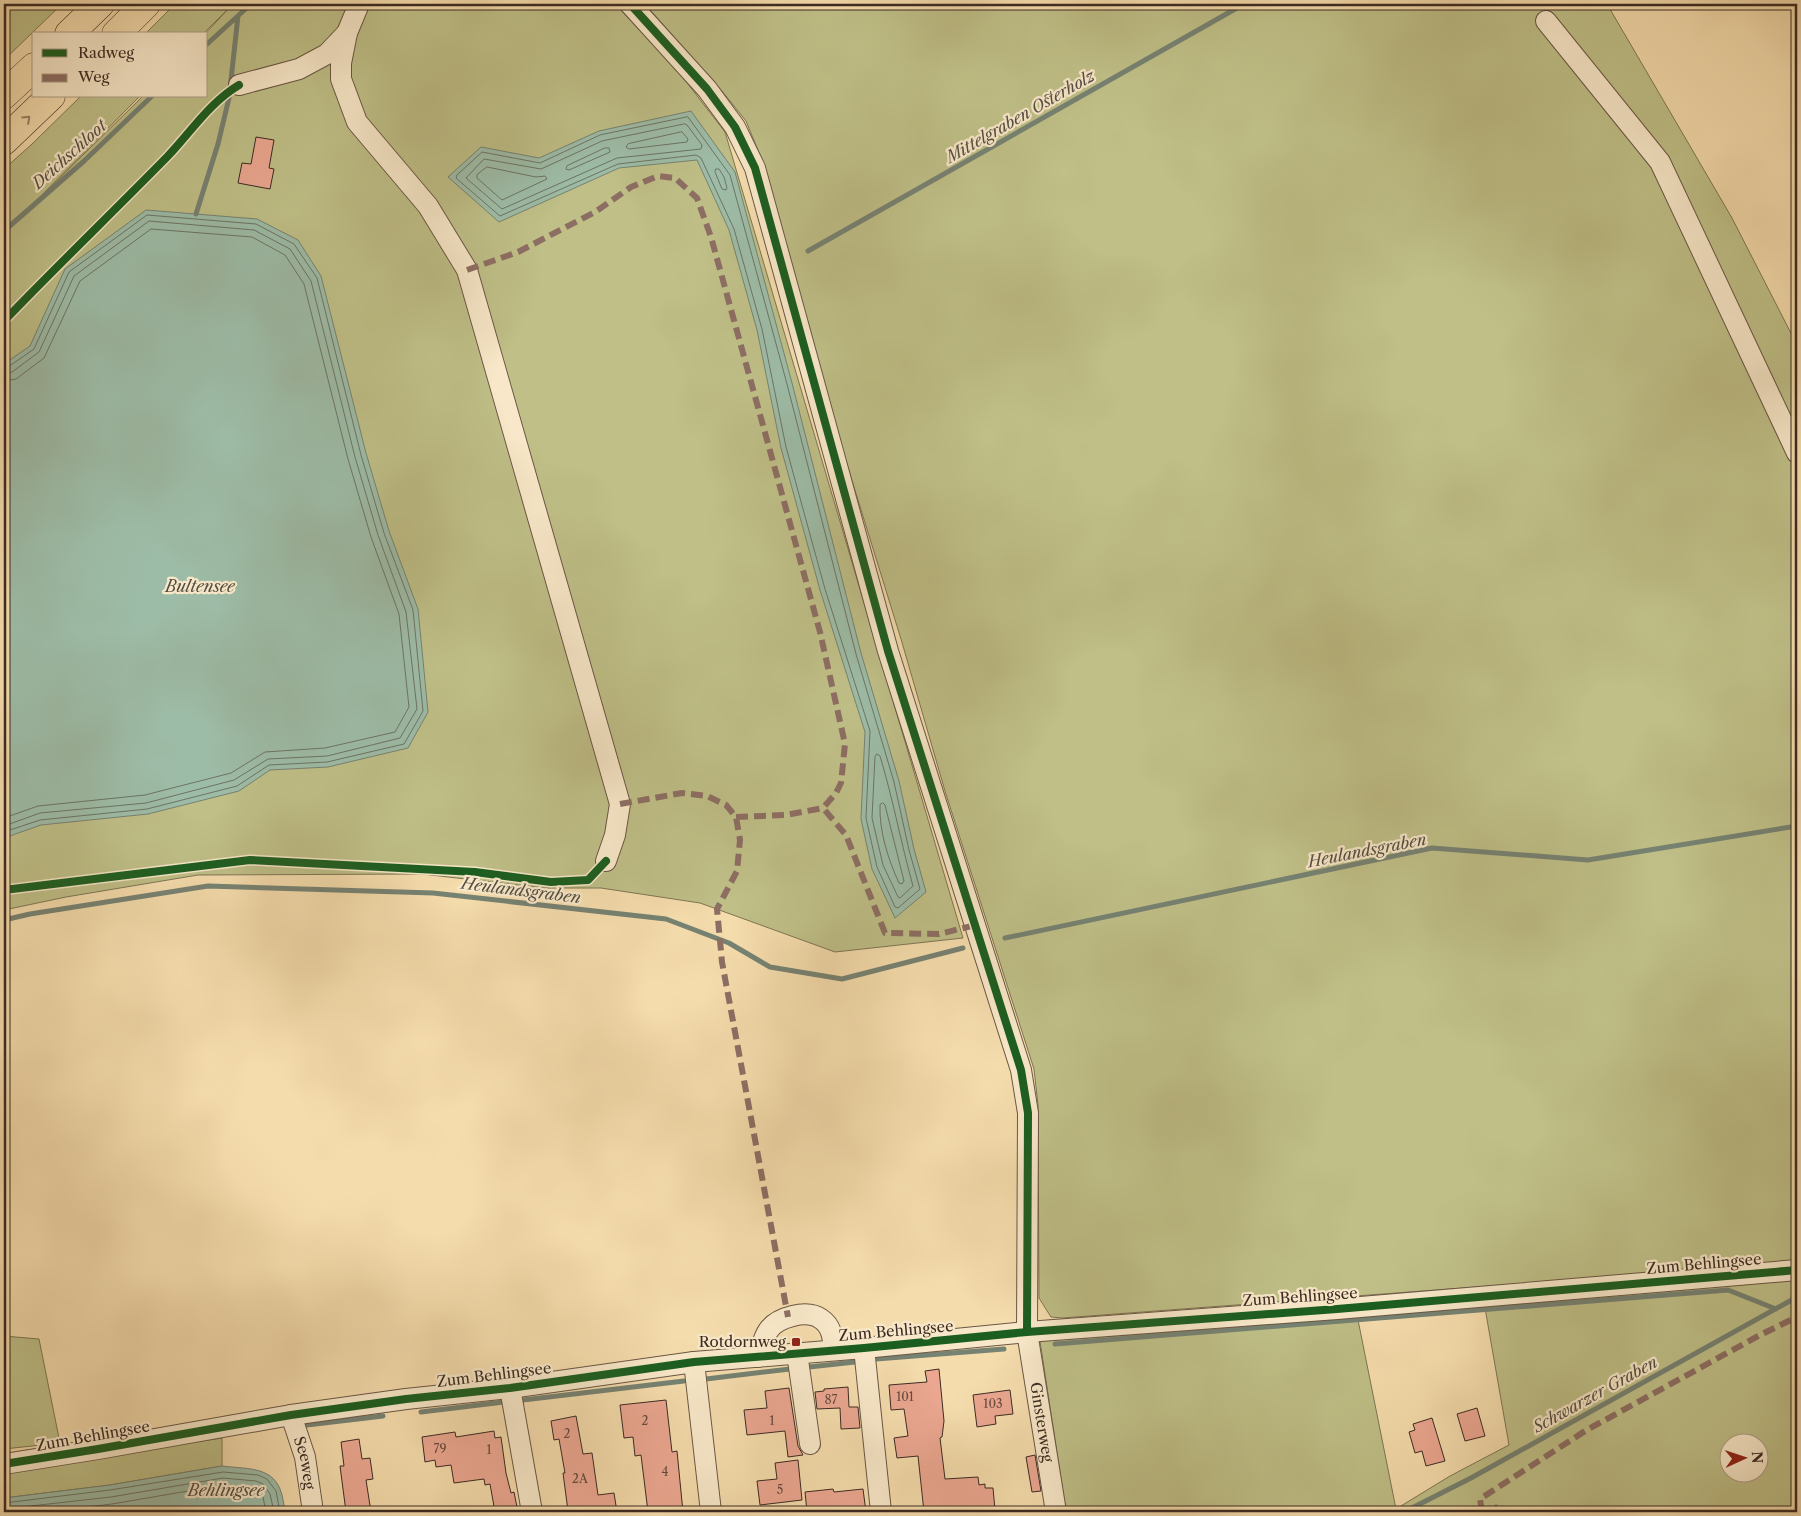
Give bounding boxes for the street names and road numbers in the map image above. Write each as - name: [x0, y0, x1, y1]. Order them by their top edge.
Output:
- street label: Zum Behlingsee: [1646, 1249, 1762, 1278]
- street label: Zum Behlingsee: [1242, 1283, 1358, 1310]
- street label: Zum Behlingsee: [838, 1316, 954, 1345]
- street label: Zum Behlingsee: [436, 1358, 552, 1391]
- street label: Ginsterweg: [1026, 1381, 1058, 1464]
- street label: Zum Behlingsee: [35, 1416, 151, 1455]
- street label: Seeweg: [290, 1434, 320, 1491]

